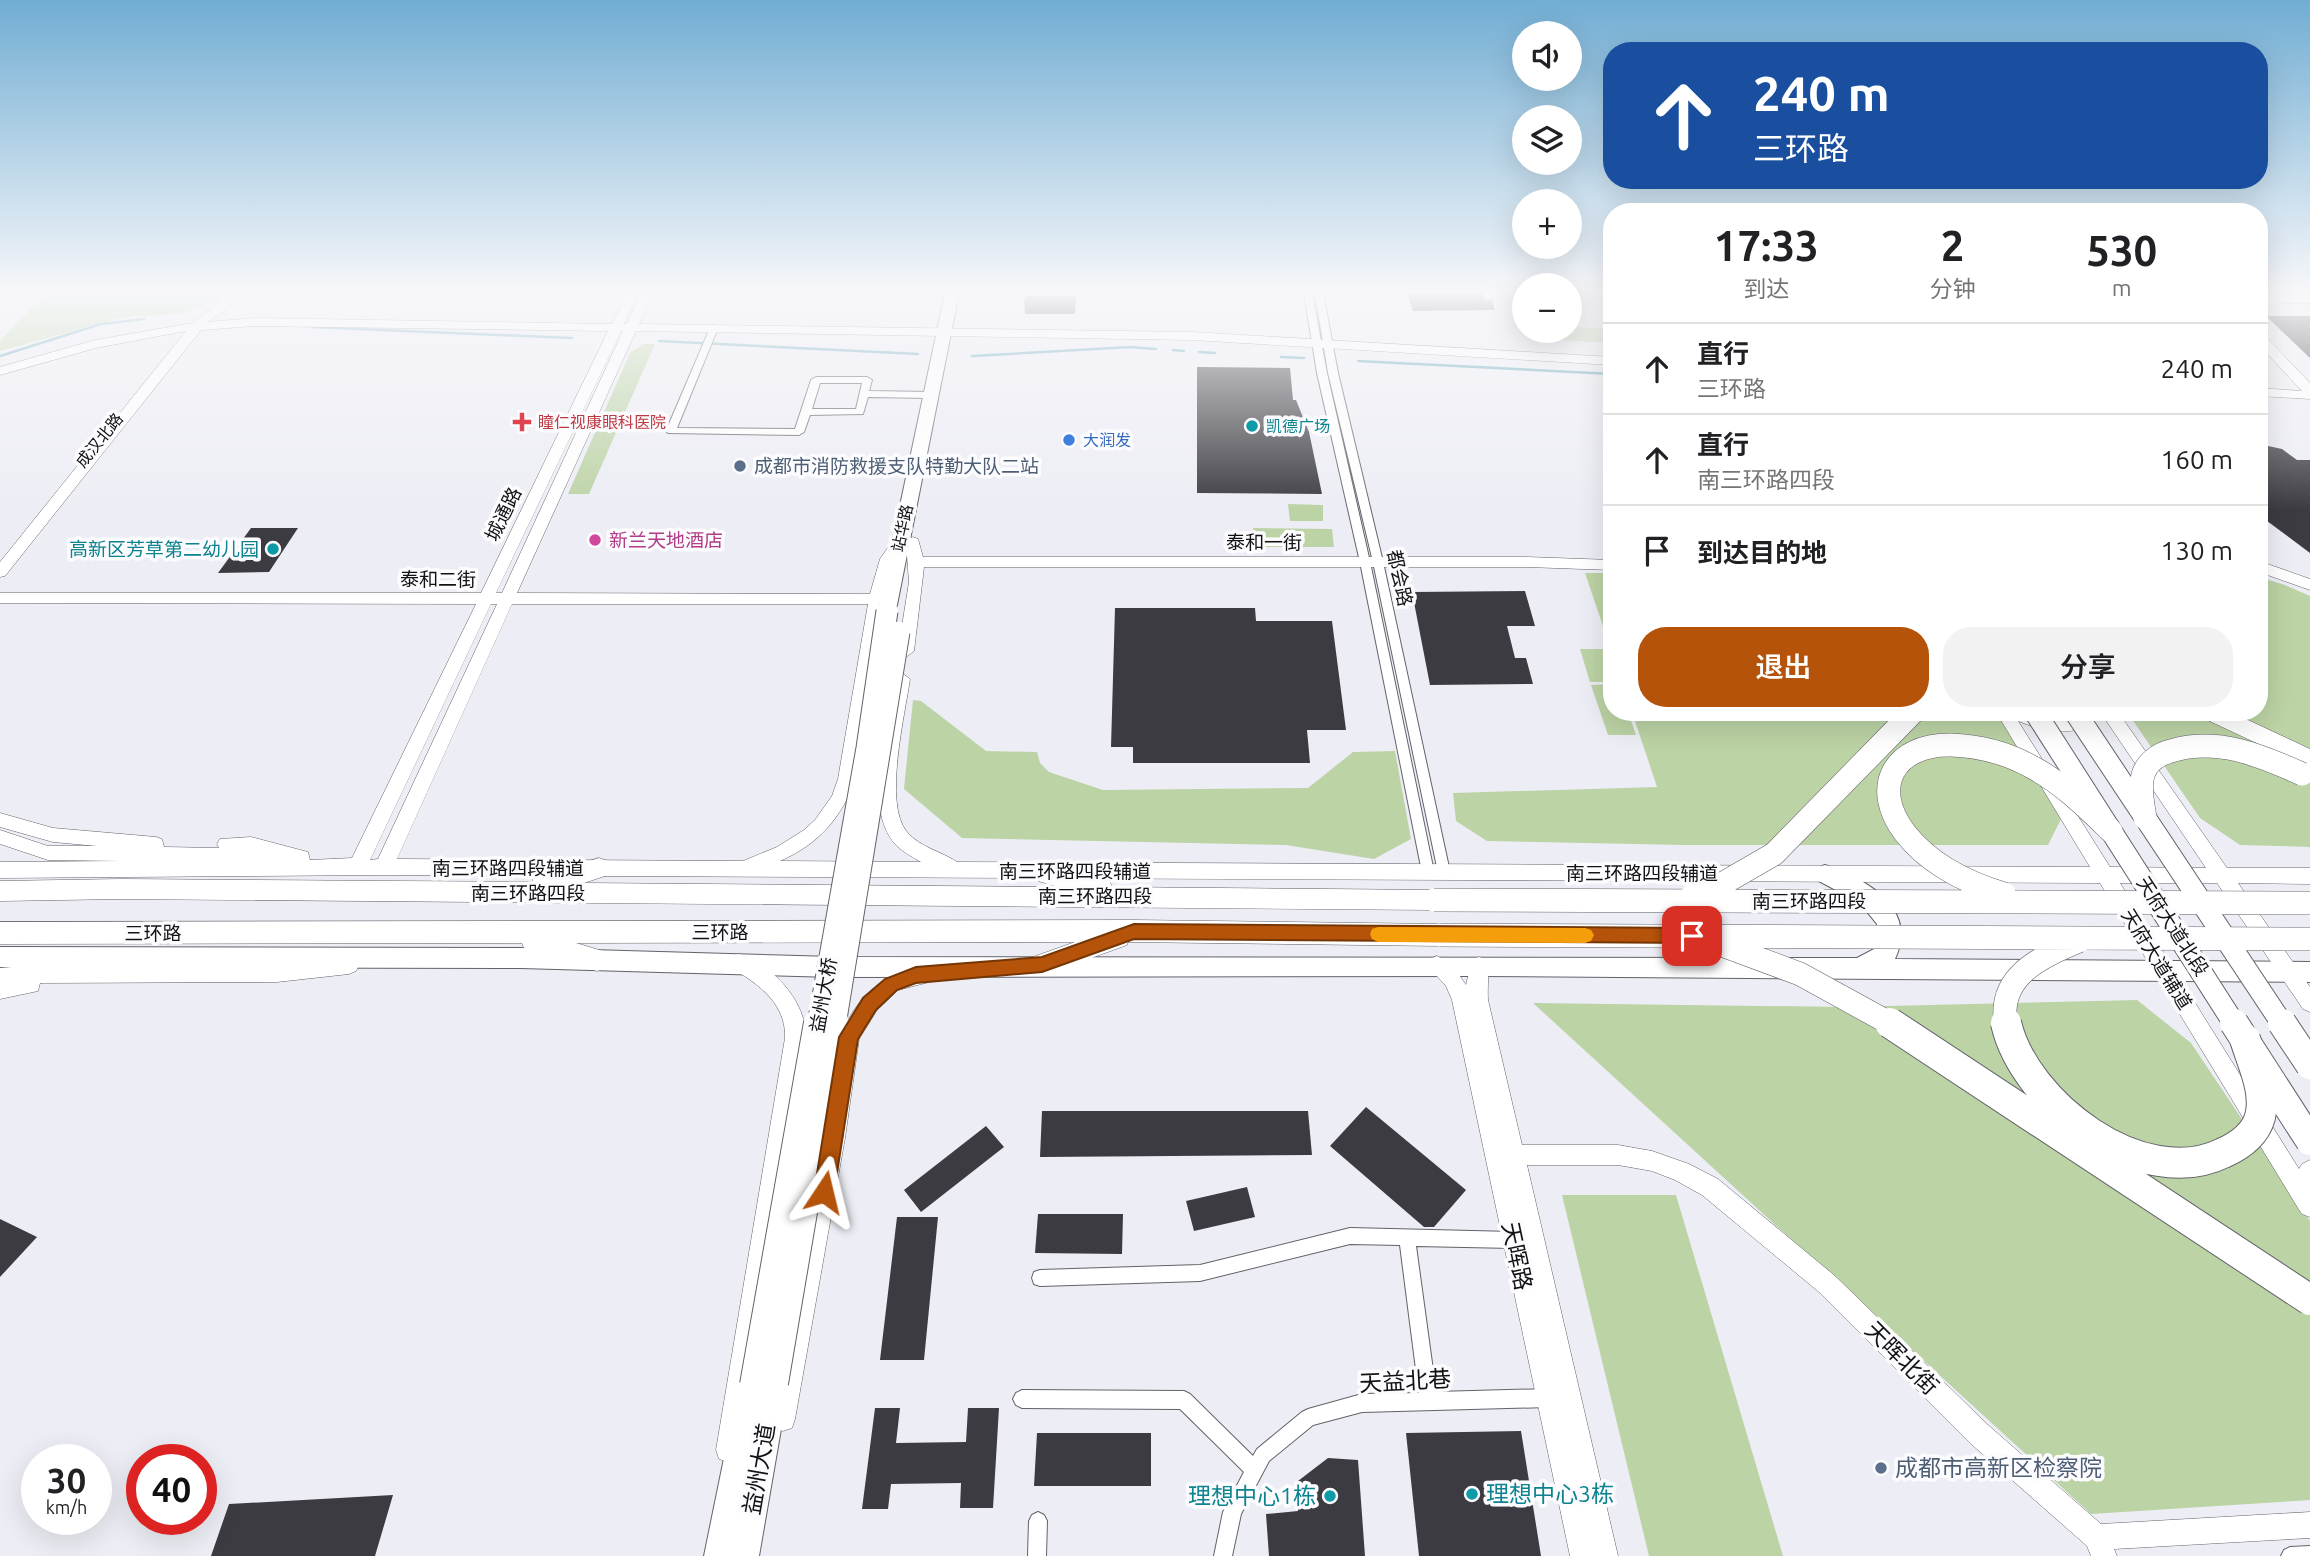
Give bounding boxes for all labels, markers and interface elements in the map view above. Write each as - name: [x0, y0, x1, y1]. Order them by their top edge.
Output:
- map controls: [1512, 21, 1582, 343]
- button: sound: [1512, 21, 1582, 91]
- text: 240 m: [1753, 65, 1890, 120]
- icon: ahead: [1638, 70, 1729, 161]
- button: layers: [1512, 105, 1582, 175]
- text: 三环路: [1753, 130, 1849, 166]
- button: +: [1512, 189, 1582, 259]
- text: 17:33: [1714, 222, 1819, 269]
- text: 2: [1941, 222, 1964, 269]
- text: 530: [2086, 227, 2157, 274]
- button: −: [1512, 273, 1582, 343]
- text: m: [2112, 275, 2132, 300]
- text: 到达: [1743, 276, 1789, 301]
- text: 分钟: [1930, 276, 1976, 301]
- text: 直行: [1697, 339, 1749, 368]
- icon: ahead: [1638, 350, 1676, 388]
- text: 240 m: [2161, 354, 2233, 383]
- text: 三环路: [1697, 376, 1766, 401]
- street label: 成汉北路: [72, 409, 126, 471]
- marker: 瞳仁视康眼科医院: [512, 412, 532, 432]
- place label: 瞳仁视康眼科医院: [538, 413, 666, 431]
- place label: 凯德广场: [1266, 417, 1330, 435]
- marker: 凯德广场: [1244, 418, 1260, 434]
- text: 直行: [1697, 430, 1749, 459]
- place label: 大润发: [1083, 431, 1131, 449]
- marker: 大润发: [1061, 432, 1077, 448]
- icon: ahead: [1638, 441, 1676, 479]
- text: 160 m: [2161, 445, 2233, 474]
- place label: 成都市消防救援支队特勤大队二站: [754, 455, 1039, 477]
- marker: 成都市消防救援支队特勤大队二站: [732, 458, 748, 474]
- text: 南三环路四段: [1697, 467, 1835, 492]
- street label: 城通路: [481, 484, 525, 544]
- street label: 站华路: [888, 503, 916, 553]
- place label: 新兰天地酒店: [609, 529, 723, 551]
- street label: 泰和一街: [1226, 531, 1302, 553]
- marker: 新兰天地酒店: [587, 532, 603, 548]
- icon: arrive: [1638, 532, 1676, 570]
- text: 130 m: [2161, 536, 2233, 565]
- place label: 高新区芳草第二幼儿园: [69, 538, 259, 560]
- text: 到达目的地: [1697, 538, 1827, 567]
- marker: 高新区芳草第二幼儿园: [265, 541, 281, 557]
- street label: 都会路: [1383, 548, 1417, 608]
- street label: 泰和二街: [400, 568, 476, 590]
- button: 退出: [1638, 627, 1929, 707]
- button: 分享: [1943, 627, 2233, 707]
- street label: 南三环路四段辅道: [432, 857, 584, 879]
- street label: 南三环路四段辅道: [999, 860, 1151, 882]
- street label: 南三环路四段辅道: [1566, 862, 1718, 884]
- street label: 天府大道北段: [2133, 872, 2213, 980]
- street label: 南三环路四段: [471, 882, 585, 904]
- street label: 南三环路四段: [1038, 885, 1152, 907]
- street label: 南三环路四段: [1752, 890, 1866, 912]
- street label: 天府大道辅道: [2117, 905, 2197, 1013]
- pin: [1662, 906, 1722, 966]
- icon: arrive: [1673, 917, 1711, 955]
- street label: 三环路: [691, 921, 749, 943]
- street label: 三环路: [124, 922, 182, 944]
- street label: 益州大桥: [806, 956, 840, 1034]
- position arrow: [787, 1155, 861, 1229]
- street label: 天晖路: [1498, 1220, 1537, 1292]
- street label: 天晖北街: [1861, 1316, 1944, 1399]
- street label: 天益北巷: [1358, 1366, 1452, 1395]
- street label: 益州大道: [738, 1421, 779, 1516]
- speed limit sign: 40: [126, 1444, 217, 1535]
- place label: 成都市高新区检察院: [1895, 1455, 2102, 1480]
- text: 30: [47, 1460, 86, 1500]
- marker: 成都市高新区检察院: [1873, 1460, 1889, 1476]
- place label: 理想中心3栋: [1486, 1481, 1614, 1506]
- place label: 理想中心1栋: [1188, 1483, 1316, 1508]
- marker: 理想中心3栋: [1464, 1486, 1480, 1502]
- marker: 理想中心1栋: [1322, 1488, 1338, 1504]
- text: km/h: [46, 1497, 87, 1517]

